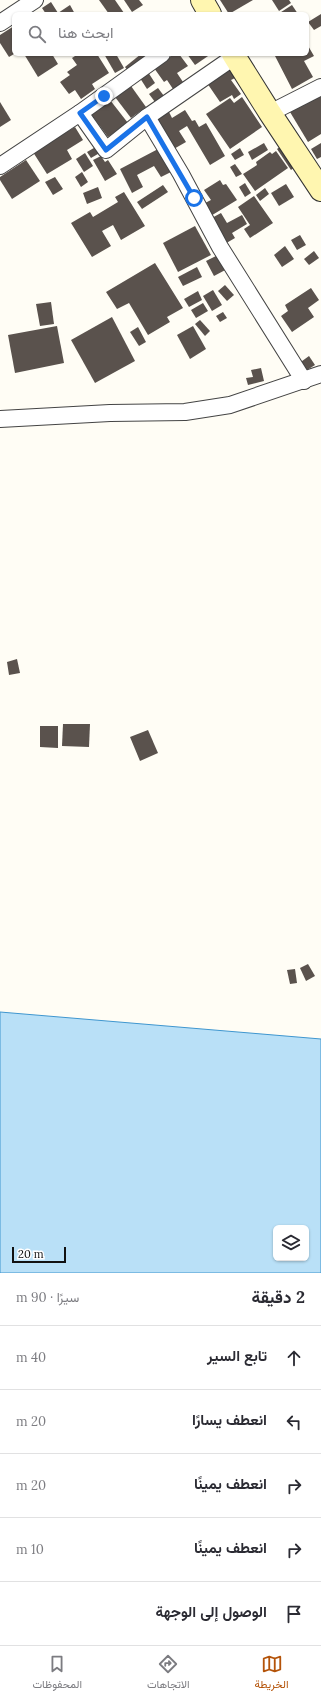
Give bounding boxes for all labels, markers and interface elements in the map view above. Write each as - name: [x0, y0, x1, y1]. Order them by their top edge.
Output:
- search box: [12, 12, 309, 56]
- icon: search: [26, 23, 48, 45]
- text: ابحث هنا: [58, 23, 113, 42]
- route end: [95, 87, 113, 105]
- route start: [185, 189, 203, 207]
- map controls: [273, 1225, 309, 1261]
- button: layers: [273, 1225, 309, 1261]
- scale bar: [12, 1245, 66, 1264]
- text: 20 m: [18, 1247, 43, 1261]
- text: 2 دقيقة: [251, 1286, 305, 1308]
- text: سيرًا · 90 m: [16, 1289, 79, 1306]
- text: تابع السير: [207, 1346, 267, 1365]
- icon: ahead: [283, 1347, 305, 1369]
- text: 40 m: [16, 1349, 46, 1366]
- text: انعطف يسارًا: [192, 1410, 267, 1429]
- icon: left: [283, 1411, 305, 1433]
- text: 20 m: [16, 1413, 46, 1430]
- text: انعطف يمينًا: [194, 1474, 267, 1493]
- icon: right: [283, 1475, 305, 1497]
- text: 20 m: [16, 1477, 46, 1494]
- text: انعطف يمينًا: [194, 1538, 267, 1557]
- icon: right: [283, 1539, 305, 1561]
- text: 10 m: [16, 1541, 44, 1558]
- text: الوصول إلى الوجهة: [155, 1602, 267, 1621]
- icon: arrive: [283, 1603, 305, 1625]
- tab: المحفوظات: [32, 1653, 82, 1694]
- tab: الاتجاهات: [147, 1653, 190, 1694]
- tab: الخريطة: [255, 1653, 289, 1694]

